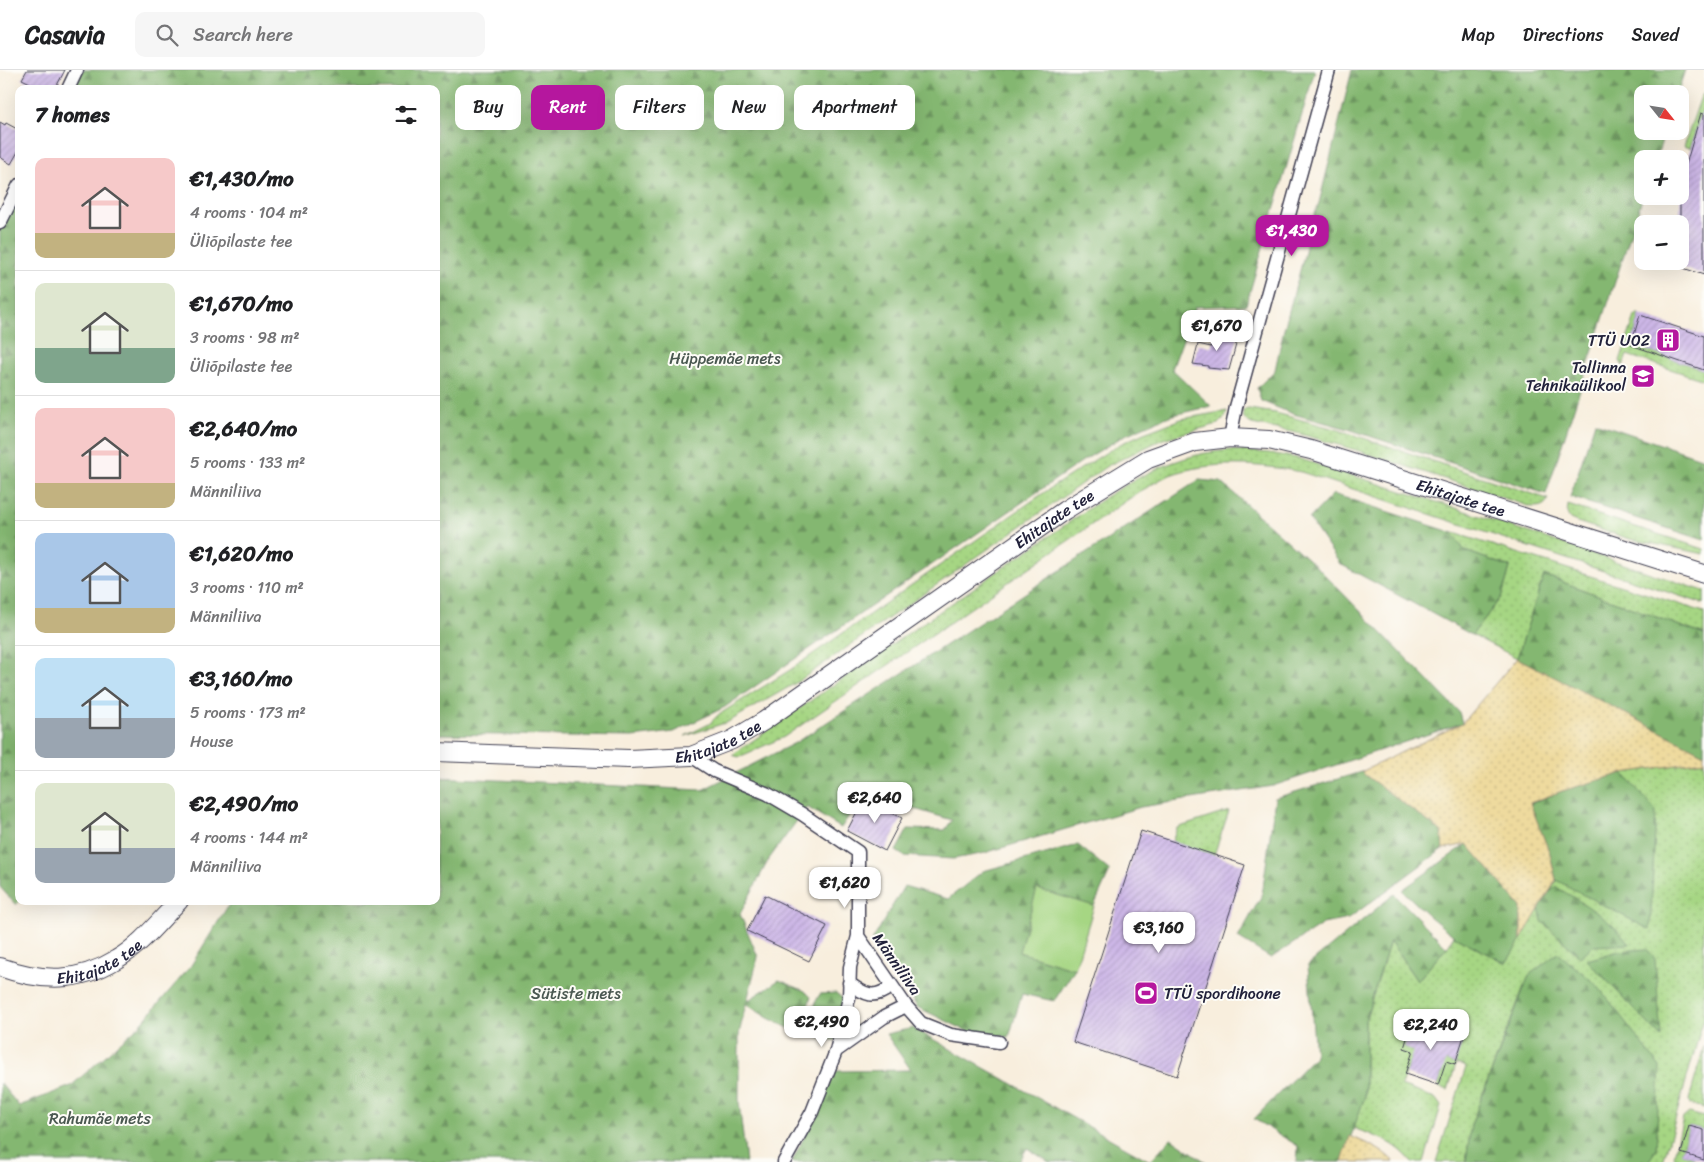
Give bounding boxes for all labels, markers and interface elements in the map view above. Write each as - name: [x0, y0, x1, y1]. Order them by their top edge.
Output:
- search box: [135, 12, 485, 57]
- text: Casavia: [25, 14, 105, 56]
- text: Search here: [193, 18, 293, 51]
- text: Map: [1462, 19, 1495, 51]
- text: Directions: [1523, 19, 1604, 51]
- text: Saved: [1632, 19, 1679, 51]
- icon: search: [153, 21, 181, 49]
- chip: Buy: [455, 85, 521, 130]
- chip: Rent: [531, 85, 605, 130]
- chip: Filters: [615, 85, 704, 130]
- chip: New: [714, 85, 784, 130]
- chip: Apartment: [794, 85, 915, 130]
- north arrow: [1634, 85, 1689, 140]
- map controls: [1634, 85, 1689, 270]
- text: 7 homes: [35, 96, 110, 134]
- icon: filters: [392, 101, 420, 129]
- button: +: [1634, 150, 1689, 205]
- text: €1,430/mo: [190, 160, 294, 198]
- icon: home: [75, 178, 135, 238]
- text: 4 rooms · 104 m²: [190, 198, 308, 227]
- pin: €1,430: [1251, 214, 1333, 257]
- button: −: [1634, 215, 1689, 270]
- text: €1,430: [1267, 216, 1317, 245]
- text: Üliõpilaste tee: [190, 227, 292, 256]
- text: €1,670/mo: [190, 285, 293, 323]
- icon: home: [75, 303, 135, 363]
- pin: €1,670: [1176, 310, 1258, 352]
- text: €1,670: [1192, 311, 1242, 340]
- text: 3 rooms · 98 m²: [190, 323, 299, 352]
- place label: TTÜ U02: [1588, 326, 1650, 355]
- building icon: TTÜ U02: [1655, 327, 1681, 353]
- park label: Hüppemäe mets: [669, 344, 781, 373]
- text: Üliõpilaste tee: [190, 352, 292, 381]
- place label: Tallinna Tehnikaülikool: [1526, 353, 1626, 400]
- school or university icon: Tallinna Tehnikaülikool: [1630, 363, 1656, 389]
- text: €2,640/mo: [190, 410, 297, 448]
- icon: home: [75, 428, 135, 488]
- text: 5 rooms · 133 m²: [190, 448, 305, 477]
- street label: Ehitajate tee: [1413, 470, 1509, 525]
- text: Männiliiva: [190, 477, 262, 506]
- street label: Ehitajate tee: [1008, 481, 1100, 556]
- text: €1,620/mo: [190, 535, 293, 573]
- icon: home: [75, 553, 135, 613]
- text: 3 rooms · 110 m²: [190, 573, 304, 602]
- text: Männiliiva: [190, 602, 262, 631]
- text: €3,160/mo: [190, 660, 293, 698]
- icon: home: [75, 678, 135, 738]
- text: 5 rooms · 173 m²: [190, 698, 306, 727]
- street label: Ehitajate tee: [674, 711, 767, 771]
- text: House: [190, 727, 233, 756]
- pin: €2,640: [834, 782, 916, 824]
- text: €2,640: [848, 783, 902, 812]
- text: €2,490/mo: [190, 785, 298, 823]
- icon: home: [75, 803, 135, 863]
- text: 4 rooms · 144 m²: [190, 823, 308, 852]
- text: Männiliiva: [190, 852, 262, 881]
- pin: €1,620: [804, 866, 886, 909]
- text: €1,620: [820, 868, 870, 897]
- pin: €3,160: [1118, 912, 1200, 954]
- text: €3,160: [1134, 913, 1184, 942]
- street label: Männiliiva: [865, 926, 929, 1002]
- street label: Ehitajate tee: [56, 931, 149, 992]
- park label: Sütiste mets: [531, 979, 621, 1008]
- place label: TTÜ spordihoone: [1164, 979, 1281, 1008]
- sports icon: TTÜ spordihoone: [1133, 980, 1159, 1006]
- pin: €2,490: [781, 1006, 863, 1048]
- text: €2,490: [795, 1007, 849, 1036]
- pin: €2,240: [1390, 1008, 1472, 1051]
- text: €2,240: [1404, 1010, 1458, 1039]
- park label: Rahumäe mets: [49, 1104, 152, 1133]

